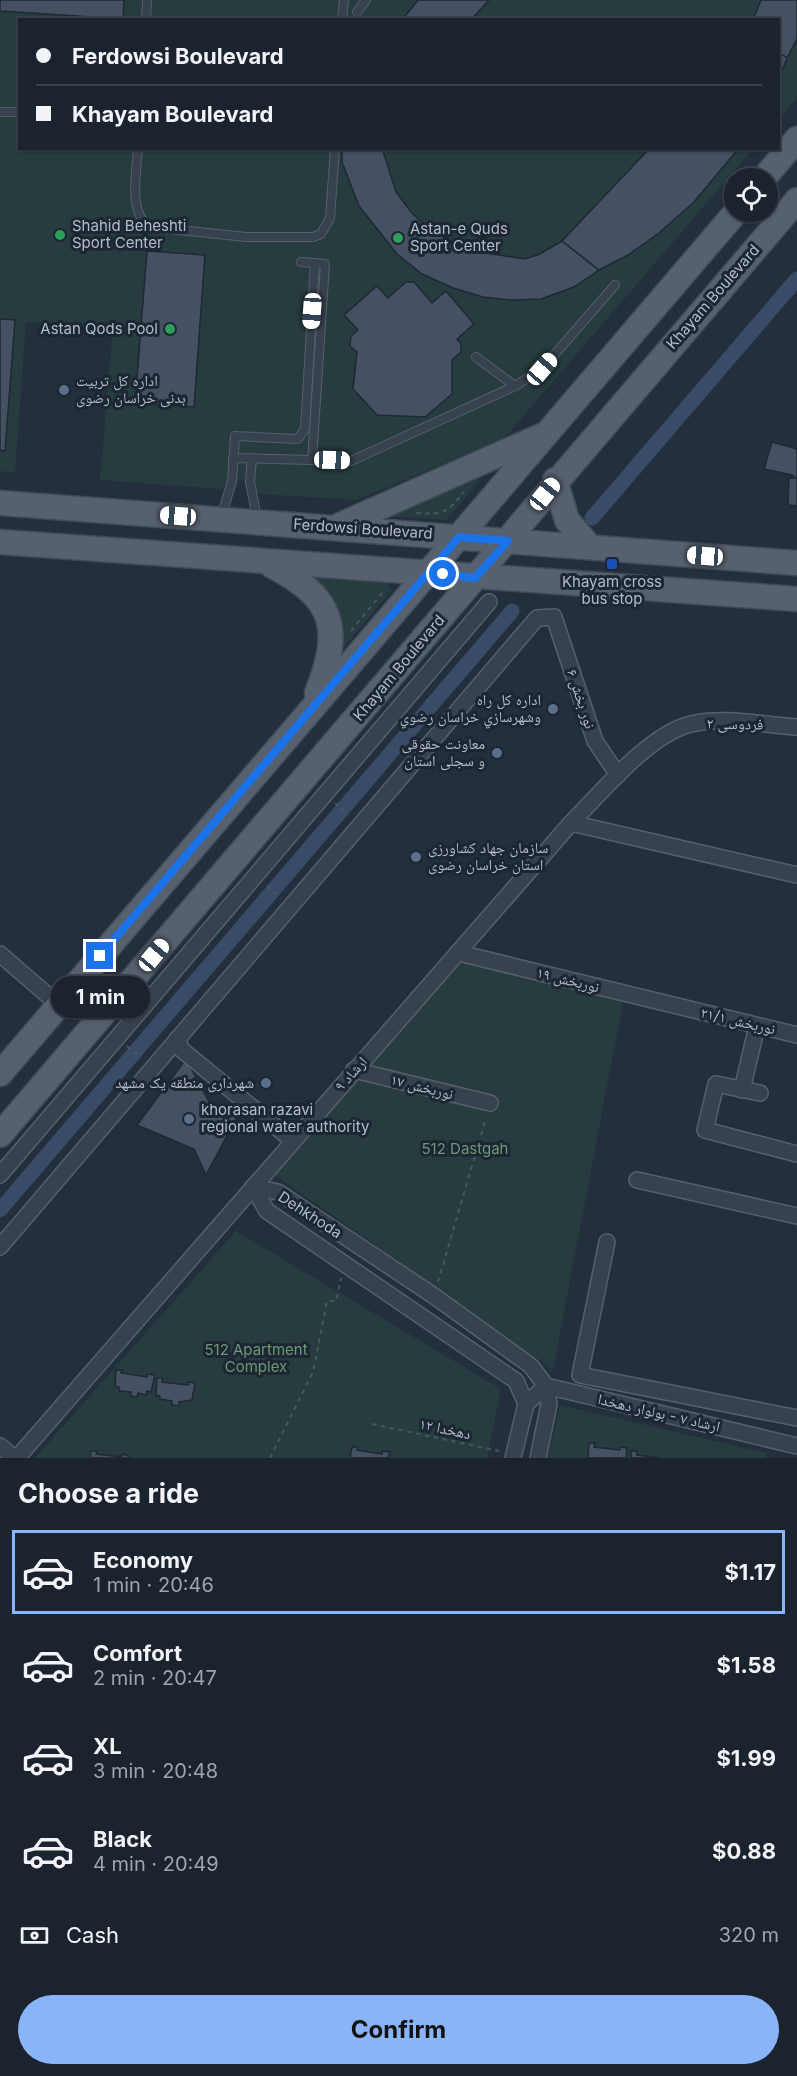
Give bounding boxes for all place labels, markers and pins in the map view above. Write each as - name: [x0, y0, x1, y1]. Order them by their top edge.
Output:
- place label: Shahid Beheshti Sport Center: [72, 216, 186, 252]
- place label: Astan-e Quds Sport Center: [410, 219, 508, 255]
- marker: Shahid Beheshti Sport Center: [53, 228, 67, 242]
- marker: Astan-e Quds Sport Center: [391, 231, 405, 245]
- place label: Astan Qods Pool: [40, 319, 158, 338]
- marker: Astan Qods Pool: [163, 322, 177, 336]
- place label: اداره کل تربیت بدنی خراسان رضوی: [76, 371, 186, 408]
- marker: اداره کل تربیت بدنی خراسان رضوی: [57, 383, 71, 397]
- marker: Khayam cross bus stop: [605, 557, 619, 571]
- place label: Khayam cross bus stop: [562, 572, 662, 608]
- place label: اداره كل راه وشهرسازي خراسان رضوي: [400, 690, 541, 729]
- marker: اداره كل راه وشهرسازي خراسان رضوي: [546, 702, 560, 716]
- place label: معاونت حقوقی و سجلی استان: [402, 734, 485, 771]
- marker: معاونت حقوقی و سجلی استان: [490, 746, 504, 760]
- place label: سازمان جهاد کشاورزی استان خراسان رضوی: [428, 838, 549, 875]
- marker: سازمان جهاد کشاورزی استان خراسان رضوی: [409, 850, 423, 864]
- place label: شهرداری منطقه یک مشهد: [115, 1073, 254, 1093]
- marker: شهرداری منطقه یک مشهد: [259, 1076, 273, 1090]
- place label: khorasan razavi regional water authority: [201, 1100, 370, 1136]
- marker: khorasan razavi regional water authority: [182, 1112, 196, 1126]

